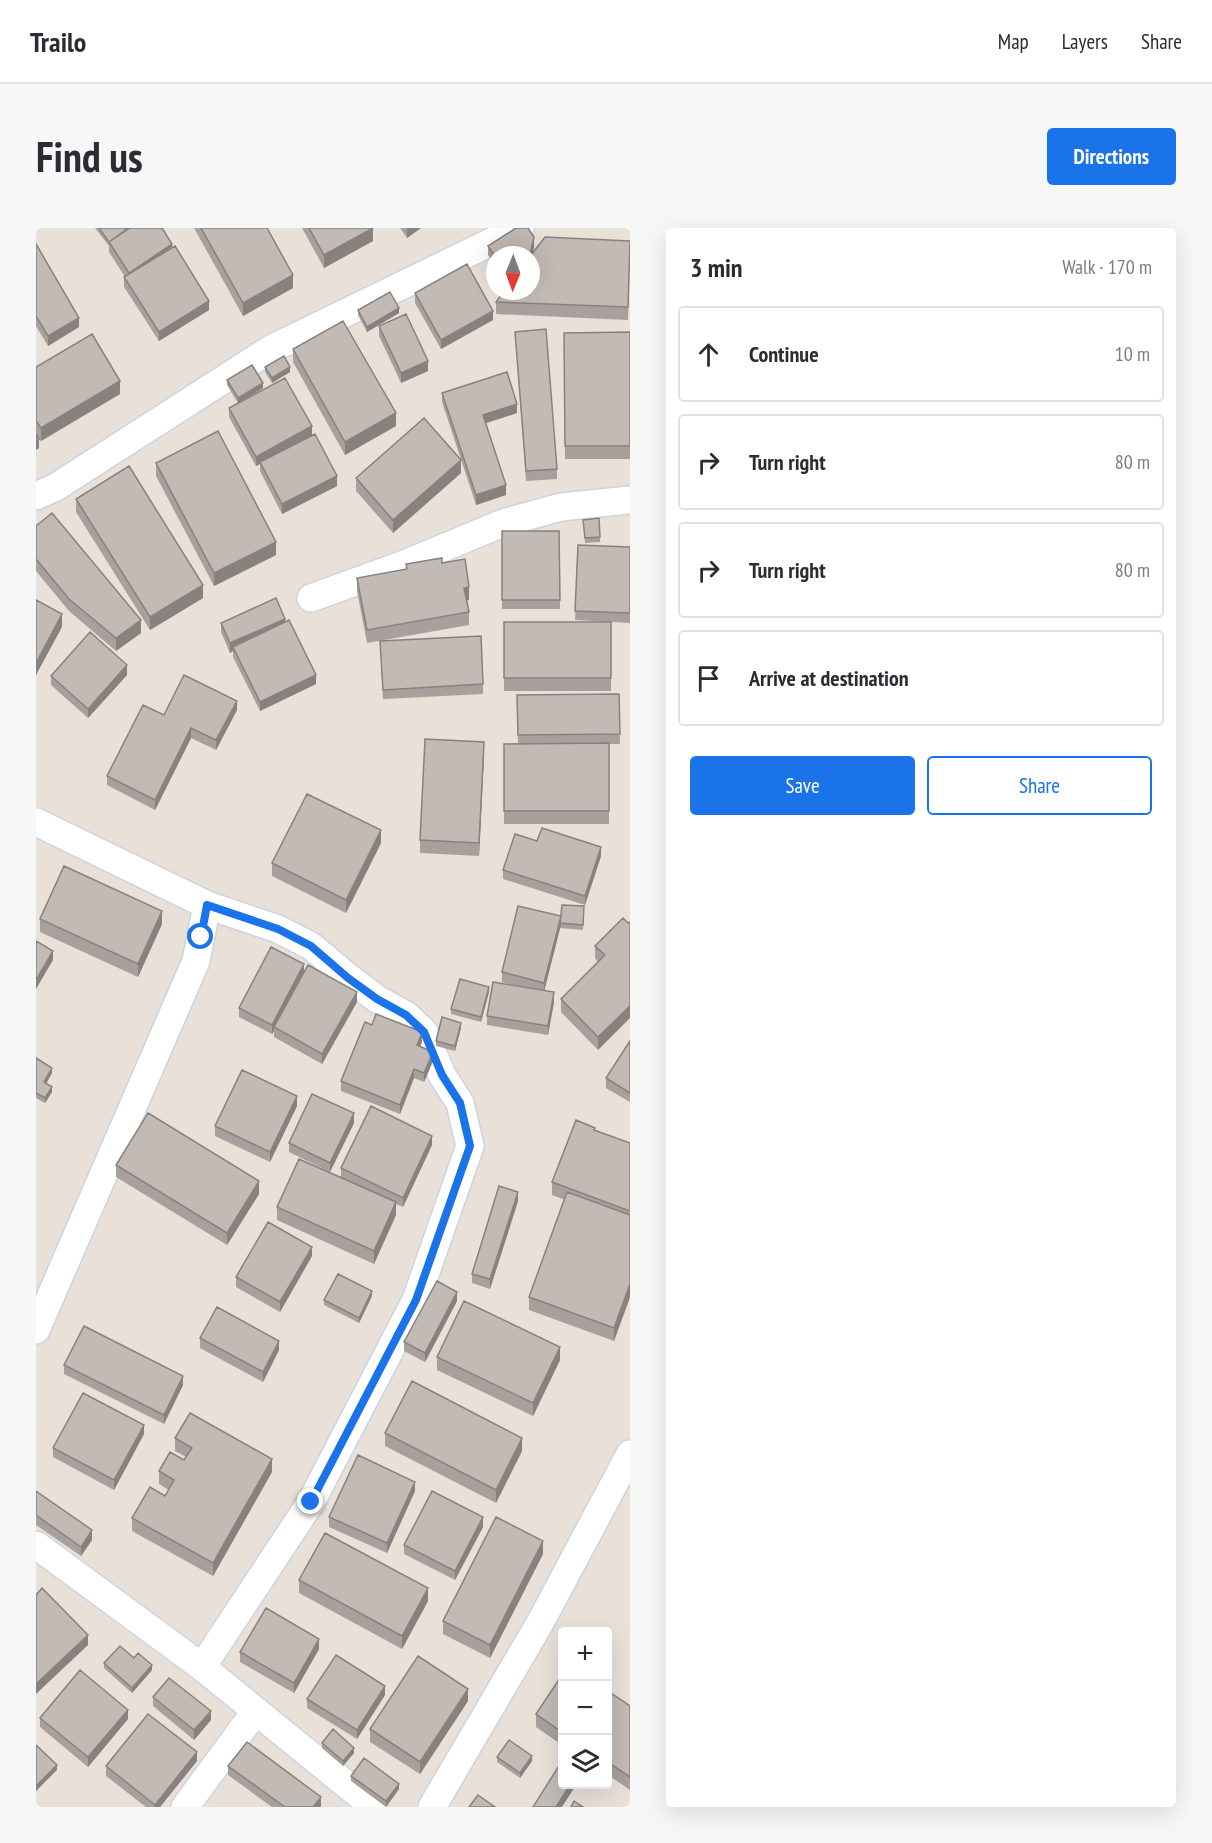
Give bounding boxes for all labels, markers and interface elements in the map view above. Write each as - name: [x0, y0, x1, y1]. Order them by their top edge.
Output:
- text: Trailo: [30, 23, 86, 60]
- text: Map: [998, 28, 1029, 55]
- text: Layers: [1062, 28, 1108, 55]
- text: Share: [1141, 28, 1182, 55]
- button: Directions: [1047, 128, 1176, 185]
- text: Find us: [36, 129, 143, 184]
- north arrow: [486, 246, 540, 300]
- text: 3 min: [690, 251, 743, 284]
- text: Walk · 170 m: [1062, 254, 1152, 280]
- icon: ahead: [692, 338, 725, 371]
- text: Continue: [749, 340, 819, 368]
- text: 10 m: [1115, 341, 1150, 367]
- icon: right: [692, 446, 725, 479]
- text: Turn right: [749, 448, 826, 476]
- text: 80 m: [1115, 449, 1150, 475]
- icon: right: [692, 554, 725, 587]
- text: Turn right: [749, 556, 826, 584]
- text: 80 m: [1115, 557, 1150, 583]
- icon: arrive: [692, 662, 725, 695]
- text: Arrive at destination: [749, 664, 909, 692]
- button: Save: [690, 756, 915, 815]
- button: Share: [927, 756, 1152, 815]
- route start: [187, 923, 213, 949]
- route end: [297, 1488, 323, 1514]
- map controls: [558, 1627, 612, 1789]
- button: +: [558, 1627, 612, 1681]
- button: −: [558, 1681, 612, 1735]
- button: layers: [558, 1735, 612, 1789]

